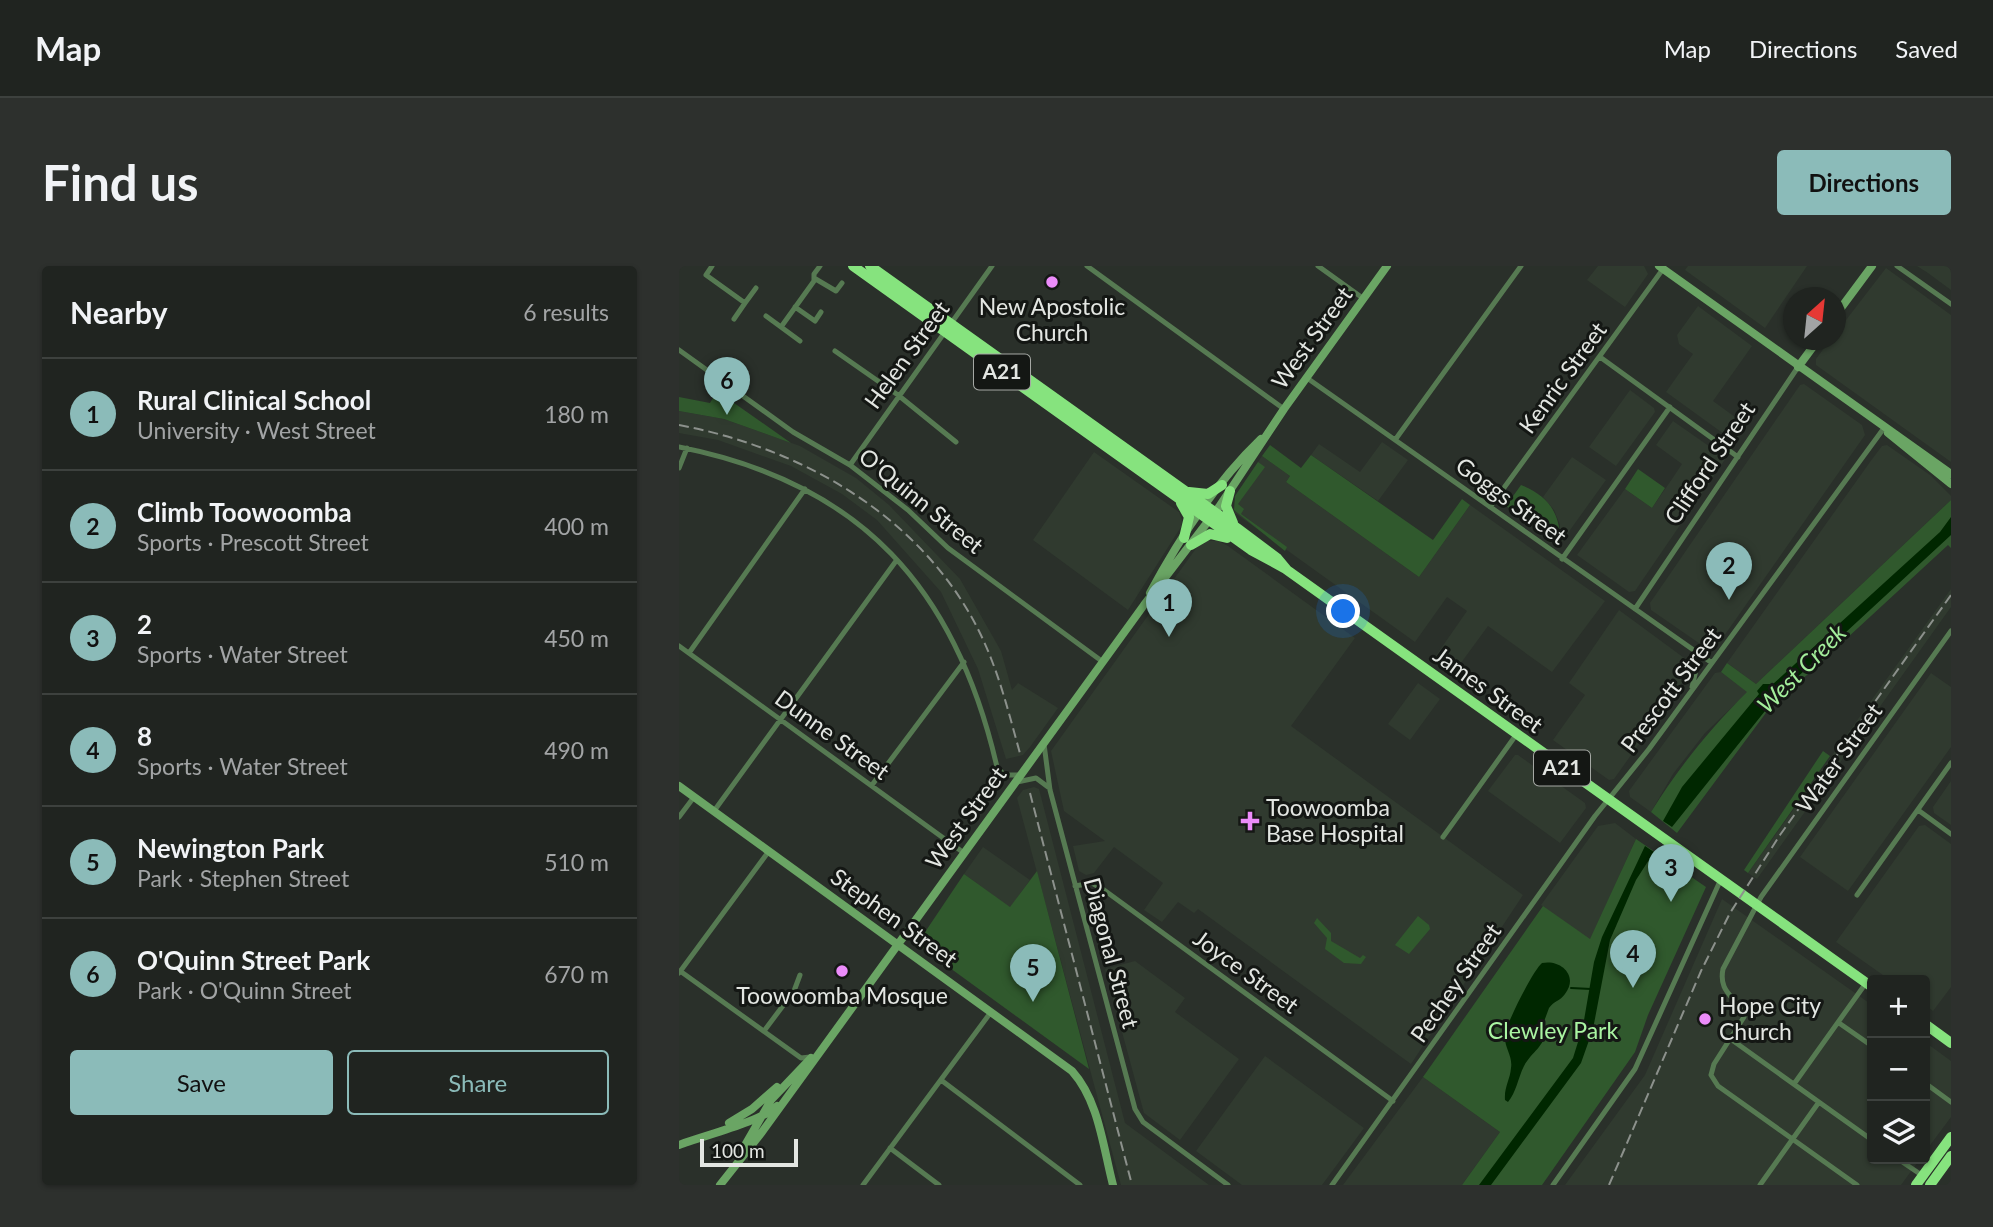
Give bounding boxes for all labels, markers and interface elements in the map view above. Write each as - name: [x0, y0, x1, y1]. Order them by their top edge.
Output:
- text: Map: [35, 28, 101, 68]
- text: Map: [1664, 34, 1711, 63]
- text: Directions: [1749, 34, 1857, 63]
- text: Saved: [1895, 34, 1958, 63]
- button: Directions: [1777, 150, 1951, 215]
- text: Find us: [42, 153, 199, 211]
- marker: New Apostolic Church: [1044, 274, 1060, 290]
- street label: West Street: [1265, 280, 1358, 394]
- north arrow: [1783, 287, 1846, 350]
- place label: New Apostolic Church: [979, 292, 1125, 346]
- text: Nearby: [70, 294, 168, 330]
- street label: Helen Street: [858, 295, 955, 414]
- text: 6 results: [523, 298, 609, 326]
- street label: Kenric Street: [1512, 316, 1612, 438]
- road number: A21: [974, 354, 1030, 390]
- pin: 6: [704, 357, 750, 415]
- text: Rural Clinical School: [137, 384, 371, 416]
- street label: Clifford Street: [1658, 395, 1761, 529]
- text: 1: [86, 400, 100, 428]
- text: 180 m: [544, 400, 609, 428]
- text: University · West Street: [137, 416, 376, 444]
- street label: O'Quinn Street: [854, 442, 990, 559]
- street label: Goggs Street: [1451, 451, 1573, 550]
- text: Climb Toowoomba: [137, 496, 352, 528]
- text: 2: [86, 512, 100, 540]
- text: 400 m: [544, 512, 609, 540]
- text: Sports · Prescott Street: [137, 528, 369, 556]
- pin: 2: [1706, 542, 1752, 600]
- pin: 1: [1146, 579, 1192, 637]
- your location: [1326, 594, 1360, 628]
- text: 2: [137, 608, 152, 640]
- water label: West Creek: [1750, 617, 1852, 718]
- street label: Prescott Street: [1614, 621, 1727, 757]
- text: 3: [86, 624, 100, 652]
- text: 450 m: [544, 624, 609, 652]
- text: Sports · Water Street: [137, 640, 348, 668]
- street label: James Street: [1429, 640, 1549, 739]
- street label: Dunne Street: [770, 683, 896, 785]
- street label: Water Street: [1789, 697, 1888, 818]
- text: 8: [137, 720, 152, 752]
- text: 4: [86, 736, 100, 764]
- text: 490 m: [544, 736, 609, 764]
- road number: A21: [1534, 750, 1590, 786]
- text: Sports · Water Street: [137, 752, 348, 780]
- street label: West Street: [919, 760, 1012, 874]
- place label: Toowoomba Base Hospital: [1266, 793, 1404, 847]
- marker: Toowoomba Base Hospital: [1240, 811, 1260, 831]
- text: Newington Park: [137, 832, 324, 864]
- pin: 3: [1648, 844, 1694, 902]
- text: 5: [86, 848, 100, 876]
- text: 510 m: [544, 848, 609, 876]
- street label: Stephen Street: [826, 862, 964, 973]
- text: Park · Stephen Street: [137, 864, 349, 892]
- street label: Diagonal Street: [1078, 874, 1146, 1032]
- street label: Pechey Street: [1404, 917, 1507, 1047]
- street label: Joyce Street: [1189, 924, 1305, 1019]
- pin: 4: [1610, 930, 1656, 988]
- text: O'Quinn Street Park: [137, 944, 370, 976]
- pin: 5: [1010, 944, 1056, 1002]
- text: 6: [86, 960, 100, 988]
- text: 670 m: [544, 960, 609, 988]
- marker: Toowoomba Mosque: [834, 963, 850, 979]
- map controls: [1867, 975, 1930, 1164]
- button: +: [1867, 975, 1930, 1038]
- text: Park · O'Quinn Street: [137, 976, 351, 1004]
- place label: Toowoomba Mosque: [736, 981, 948, 1009]
- place label: Hope City Church: [1719, 991, 1821, 1045]
- marker: Hope City Church: [1697, 1011, 1713, 1027]
- park label: Clewley Park: [1488, 1016, 1618, 1044]
- button: −: [1867, 1038, 1930, 1101]
- button: Save: [70, 1050, 333, 1115]
- button: Share: [347, 1050, 609, 1115]
- button: layers: [1867, 1101, 1930, 1164]
- scale bar: [700, 1136, 798, 1168]
- text: 100 m: [711, 1139, 765, 1162]

